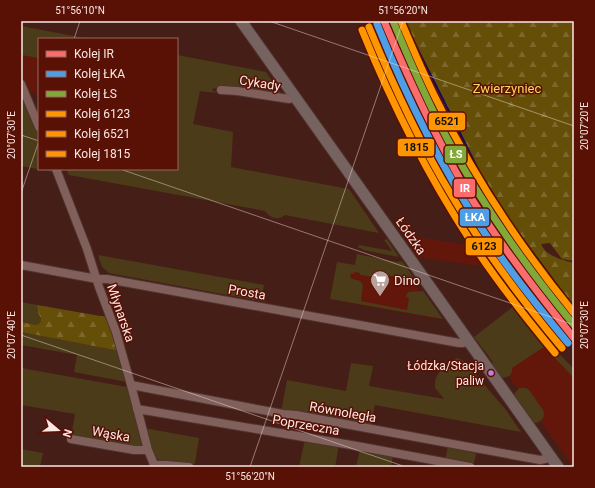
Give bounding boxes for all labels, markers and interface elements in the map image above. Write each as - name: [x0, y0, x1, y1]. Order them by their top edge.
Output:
- text: 51°56'10"N: [55, 5, 105, 16]
- text: 51°56'20"N: [378, 5, 428, 16]
- legend: [38, 38, 178, 170]
- text: Kolej IR: [74, 47, 115, 61]
- text: Kolej ŁKA: [74, 67, 125, 81]
- street label: Cykady: [238, 72, 282, 94]
- park label: Zwierzyniec: [473, 81, 541, 96]
- text: Kolej ŁS: [74, 87, 117, 101]
- text: 20°07'20"E: [579, 102, 590, 150]
- text: Kolej 6123: [74, 107, 130, 121]
- text: 20°07'30"E: [6, 111, 17, 159]
- line badge: 6521: [428, 112, 466, 131]
- text: 6521: [434, 115, 460, 128]
- text: Kolej 6521: [74, 127, 130, 141]
- line badge: 1815: [397, 138, 435, 157]
- text: 1815: [403, 141, 429, 154]
- line badge: ŁS: [444, 145, 467, 164]
- text: Kolej 1815: [74, 147, 131, 161]
- text: ŁS: [450, 148, 463, 161]
- line badge: IR: [453, 178, 476, 198]
- text: IR: [460, 182, 470, 195]
- line badge: ŁKA: [459, 208, 490, 227]
- text: ŁKA: [465, 211, 486, 224]
- street label: Łódzka: [393, 215, 429, 257]
- line badge: 6123: [465, 237, 503, 256]
- text: 6123: [471, 240, 497, 253]
- supermarket icon: Dino: [369, 269, 391, 297]
- place label: Dino: [394, 273, 420, 288]
- street label: Prosta: [227, 281, 267, 303]
- street label: Młynarska: [104, 282, 138, 344]
- text: 20°07'30"E: [579, 301, 590, 349]
- text: 20°07'40"E: [6, 311, 17, 359]
- place label: Łódzka/Stacja paliw: [407, 359, 484, 388]
- marker: Łódzka/Stacja paliw: [486, 368, 496, 378]
- street label: Równoległa: [308, 399, 378, 425]
- north arrow: [38, 410, 78, 450]
- street label: Poprzeczna: [271, 412, 341, 438]
- street label: Wąska: [91, 423, 131, 445]
- text: N: [59, 427, 74, 439]
- text: 51°56'20"N: [225, 471, 275, 482]

